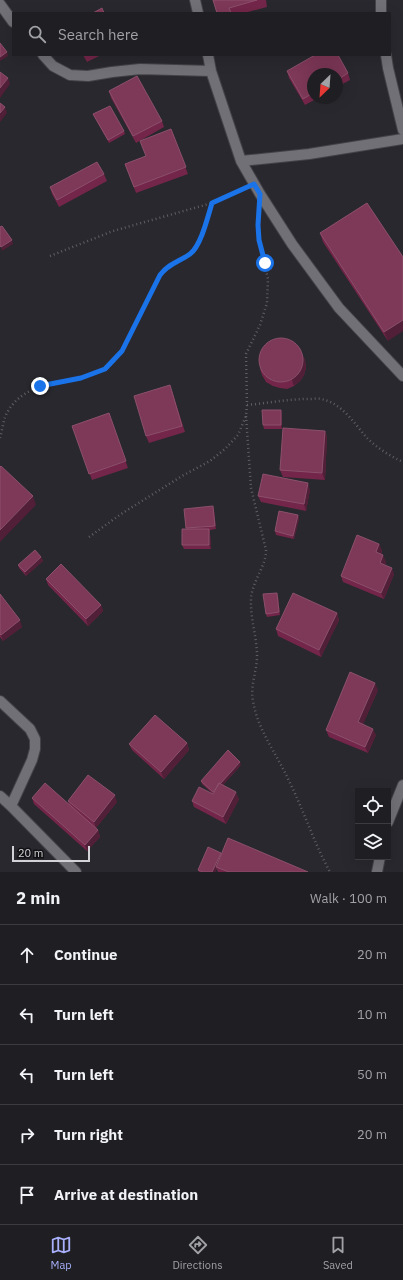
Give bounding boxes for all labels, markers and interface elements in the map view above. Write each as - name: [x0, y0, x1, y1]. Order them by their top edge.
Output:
- search box: [12, 12, 391, 56]
- icon: search: [26, 23, 48, 45]
- text: Search here: [58, 25, 138, 44]
- north arrow: [307, 68, 343, 104]
- route start: [256, 254, 274, 272]
- route end: [31, 377, 49, 395]
- map controls: [355, 788, 391, 860]
- button: locate: [355, 788, 391, 824]
- button: layers: [355, 824, 391, 860]
- scale bar: [12, 844, 90, 863]
- text: 20 m: [18, 846, 43, 860]
- text: 2 min: [16, 887, 60, 909]
- text: Walk · 100 m: [310, 890, 387, 907]
- icon: ahead: [16, 944, 38, 966]
- text: Continue: [54, 945, 118, 964]
- text: 20 m: [357, 946, 387, 963]
- icon: left: [16, 1004, 38, 1026]
- text: Turn left: [54, 1005, 114, 1024]
- text: 10 m: [357, 1006, 387, 1023]
- icon: left: [16, 1064, 38, 1086]
- text: Turn left: [54, 1065, 114, 1084]
- text: 50 m: [357, 1066, 387, 1083]
- icon: right: [16, 1124, 38, 1146]
- text: Turn right: [54, 1125, 123, 1144]
- text: 20 m: [357, 1126, 387, 1143]
- icon: arrive: [16, 1184, 38, 1206]
- text: Arrive at destination: [54, 1185, 198, 1204]
- tab: Map: [50, 1234, 72, 1272]
- tab: Directions: [172, 1234, 223, 1272]
- tab: Saved: [323, 1234, 353, 1272]

